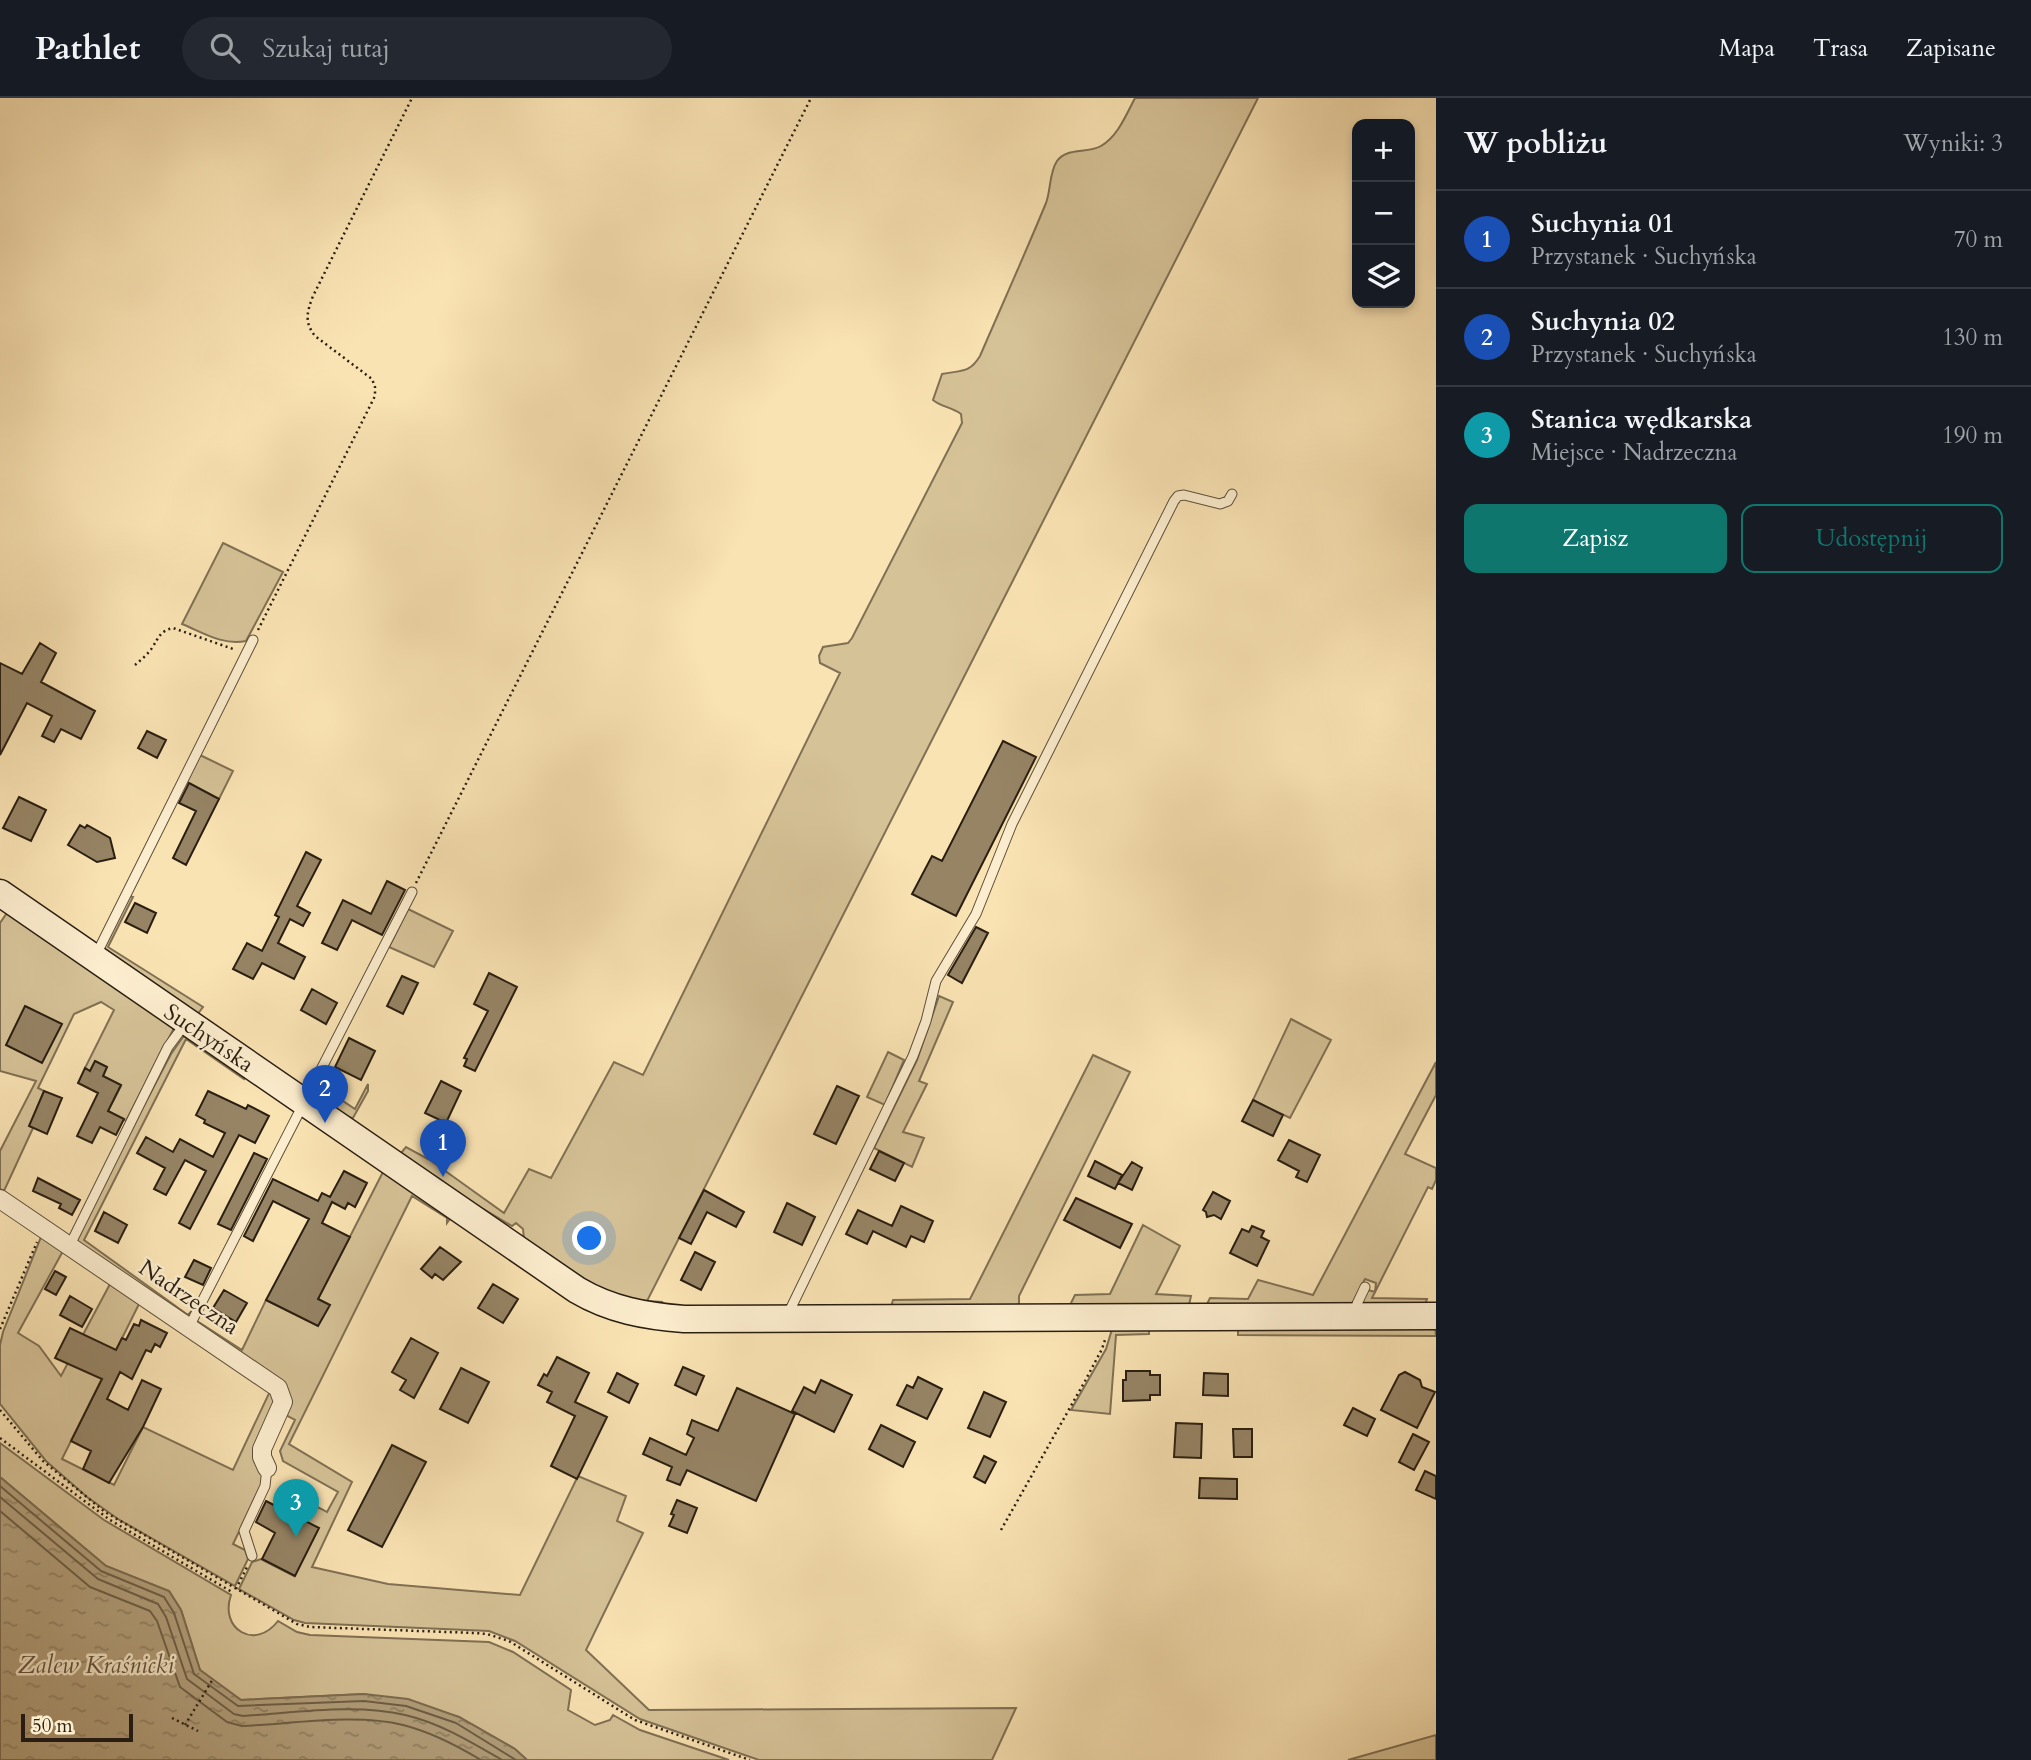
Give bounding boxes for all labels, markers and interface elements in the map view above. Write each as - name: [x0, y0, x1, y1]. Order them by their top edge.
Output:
- search box: [182, 17, 672, 80]
- text: Pathlet: [35, 26, 140, 71]
- icon: search: [206, 29, 244, 67]
- text: Szukaj tutaj: [262, 31, 390, 66]
- text: Mapa: [1719, 32, 1775, 65]
- text: Trasa: [1813, 32, 1868, 65]
- text: Zapisane: [1906, 32, 1996, 65]
- map controls: [1352, 119, 1415, 308]
- button: +: [1352, 119, 1415, 182]
- text: W pobliżu: [1464, 123, 1608, 164]
- text: Wyniki: 3: [1903, 128, 2003, 159]
- button: −: [1352, 182, 1415, 245]
- text: Suchynia 01: [1531, 206, 1675, 241]
- text: 1: [1481, 224, 1493, 255]
- text: 70 m: [1954, 224, 2003, 255]
- text: Przystanek · Suchyńska: [1531, 241, 1757, 272]
- button: layers: [1352, 245, 1415, 308]
- text: Suchynia 02: [1531, 304, 1675, 339]
- text: 2: [1481, 322, 1493, 353]
- text: 130 m: [1942, 322, 2003, 353]
- text: Przystanek · Suchyńska: [1531, 339, 1757, 370]
- text: Stanica wędkarska: [1531, 402, 1752, 437]
- text: 3: [1481, 420, 1493, 451]
- text: 190 m: [1942, 420, 2003, 451]
- text: Miejsce · Nadrzeczna: [1531, 437, 1738, 468]
- button: Zapisz: [1464, 504, 1727, 573]
- button: Udostępnij: [1741, 504, 2003, 573]
- street label: Suchyńska: [158, 997, 260, 1080]
- pin: 2: [302, 1065, 348, 1123]
- pin: 1: [420, 1119, 466, 1177]
- your location: [572, 1221, 606, 1255]
- street label: Nadrzeczna: [133, 1252, 245, 1342]
- pin: 3: [273, 1479, 319, 1537]
- water label: Zalew Kraśnicki: [18, 1649, 174, 1682]
- scale bar: [21, 1711, 133, 1743]
- text: 50 m: [32, 1713, 73, 1739]

